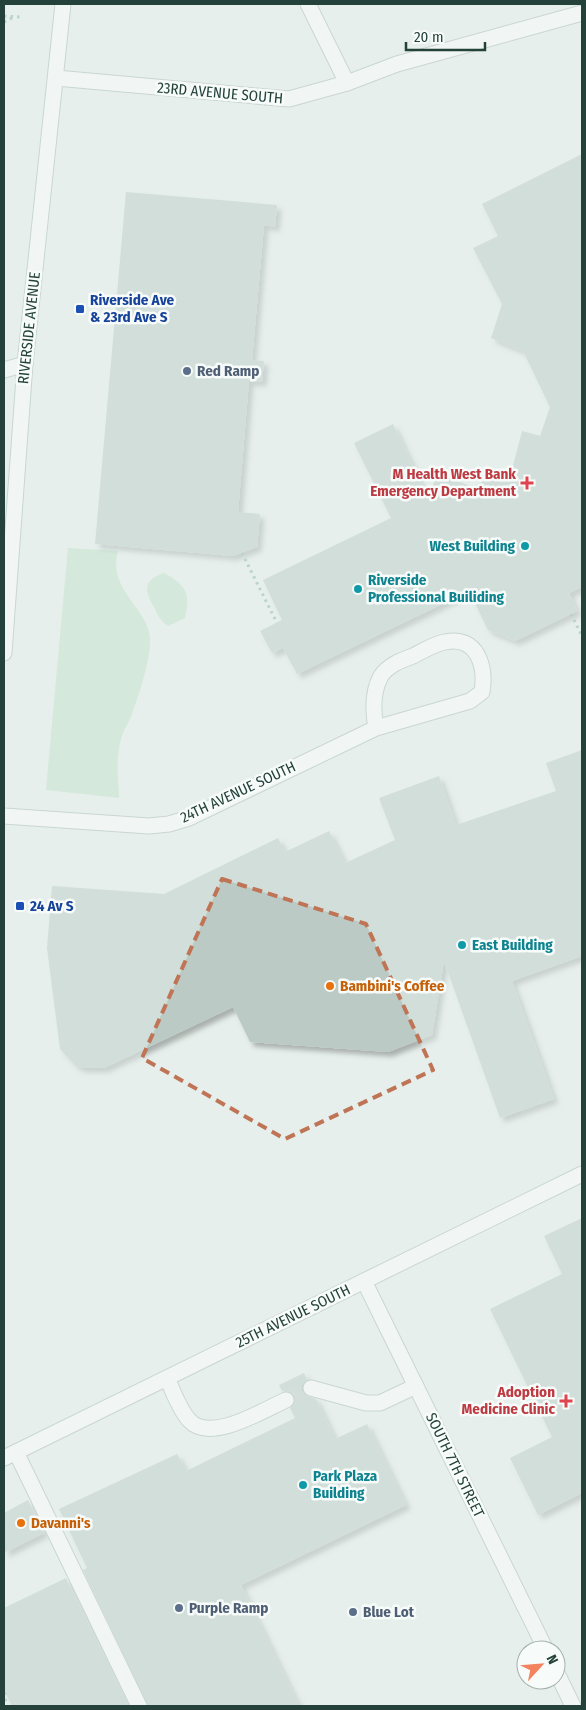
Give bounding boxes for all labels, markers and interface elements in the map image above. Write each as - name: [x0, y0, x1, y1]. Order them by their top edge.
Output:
- scale bar: [406, 20, 485, 52]
- text: 20 m: [414, 28, 444, 46]
- street label: 23RD AVENUE SOUTH: [156, 79, 284, 107]
- street label: RIVERSIDE AVENUE: [14, 271, 44, 385]
- place label: Riverside Ave & 23rd Ave S: [90, 291, 175, 326]
- marker: Riverside Ave & 23rd Ave S: [74, 303, 86, 315]
- place label: Red Ramp: [197, 362, 259, 380]
- marker: Red Ramp: [181, 365, 193, 377]
- place label: M Health West Bank Emergency Department: [370, 465, 517, 500]
- marker: M Health West Bank Emergency Department: [520, 476, 534, 490]
- place label: West Building: [430, 537, 516, 555]
- marker: West Building: [519, 540, 531, 552]
- place label: Riverside Professional Builiding: [368, 571, 505, 606]
- marker: Riverside Professional Builiding: [352, 583, 364, 595]
- street label: 24TH AVENUE SOUTH: [178, 757, 298, 827]
- place label: 24 Av S: [29, 897, 74, 915]
- marker: 24 Av S: [14, 900, 26, 912]
- place label: East Building: [472, 936, 553, 954]
- marker: East Building: [456, 939, 468, 951]
- place label: Bambini's Coffee: [340, 977, 445, 995]
- marker: Bambini's Coffee: [324, 980, 336, 992]
- street label: 25TH AVENUE SOUTH: [233, 1281, 353, 1351]
- place label: Adoption Medicine Clinic: [462, 1383, 555, 1418]
- marker: Adoption Medicine Clinic: [559, 1394, 573, 1408]
- street label: SOUTH 7TH STREET: [422, 1410, 488, 1520]
- place label: Park Plaza Building: [313, 1467, 378, 1502]
- marker: Park Plaza Building: [297, 1479, 309, 1491]
- place label: Davanni's: [31, 1514, 91, 1532]
- marker: Davanni's: [15, 1517, 27, 1529]
- place label: Purple Ramp: [189, 1599, 268, 1617]
- marker: Purple Ramp: [173, 1602, 185, 1614]
- place label: Blue Lot: [363, 1603, 415, 1621]
- marker: Blue Lot: [347, 1606, 359, 1618]
- north arrow: [516, 1640, 566, 1690]
- text: N: [543, 1652, 562, 1667]

